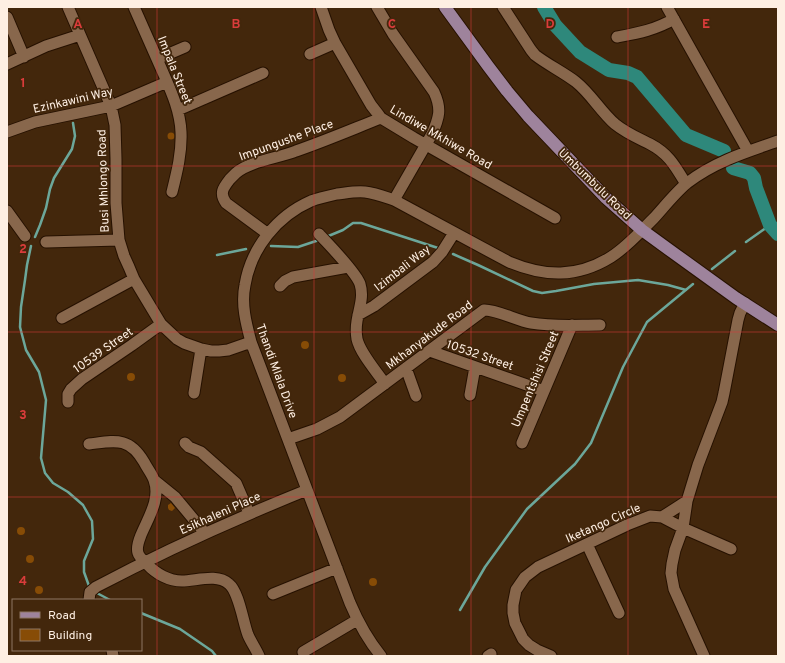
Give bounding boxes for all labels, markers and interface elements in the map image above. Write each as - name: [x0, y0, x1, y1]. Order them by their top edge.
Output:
- text: A: [73, 17, 83, 33]
- text: B: [232, 17, 241, 33]
- text: C: [388, 17, 396, 33]
- text: D: [545, 17, 555, 33]
- text: E: [702, 17, 710, 33]
- street label: Impala Street: [153, 34, 195, 107]
- text: 1: [20, 76, 26, 92]
- street label: Ezinkawini Way: [32, 84, 115, 118]
- street label: Lindiwe Mkhiwe Road: [386, 102, 495, 174]
- street label: Impungushe Place: [237, 116, 336, 165]
- street label: Busi Mhlongo Road: [94, 129, 114, 233]
- street label: Umbumbulu Road: [554, 146, 634, 224]
- text: 2: [19, 242, 27, 258]
- street label: Izimbali Way: [371, 242, 434, 296]
- street label: Mkhanyakude Road: [383, 298, 476, 374]
- street label: Thandi Mlala Drive: [252, 322, 301, 421]
- street label: 10539 Street: [70, 324, 137, 377]
- street label: Umpentshisi Street: [508, 329, 563, 430]
- street label: 10532 Street: [444, 337, 515, 375]
- text: 3: [19, 408, 27, 424]
- street label: Esikhaleni Place: [177, 489, 264, 539]
- street label: Iketango Circle: [563, 500, 643, 548]
- text: 4: [19, 574, 27, 590]
- legend: [12, 599, 142, 651]
- text: Road: [48, 608, 76, 624]
- text: Building: [48, 628, 92, 644]

